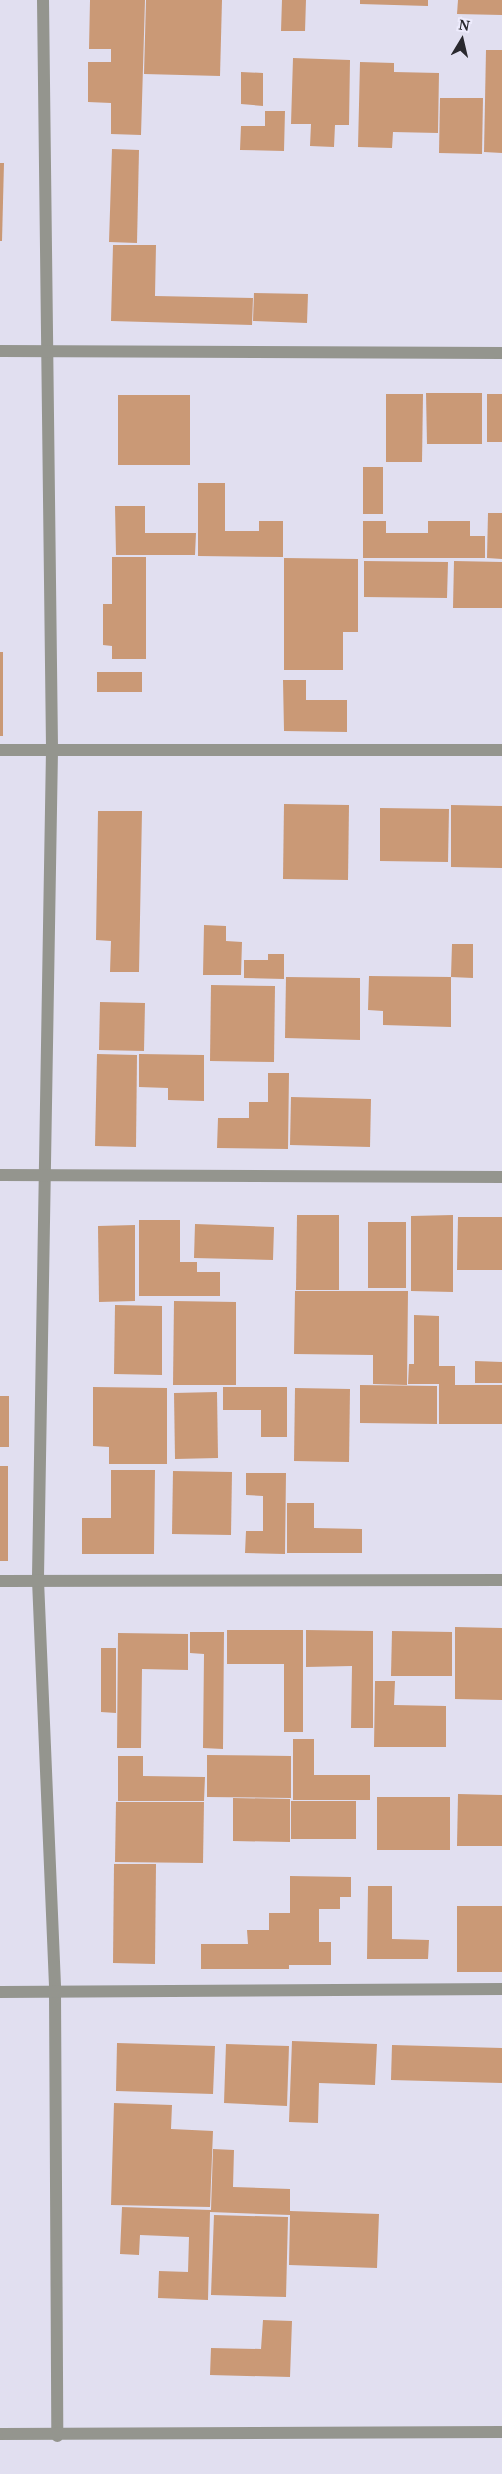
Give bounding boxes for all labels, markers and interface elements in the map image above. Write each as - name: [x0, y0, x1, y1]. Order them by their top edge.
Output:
- text: N: [457, 14, 471, 35]
- north arrow: [437, 15, 487, 65]

